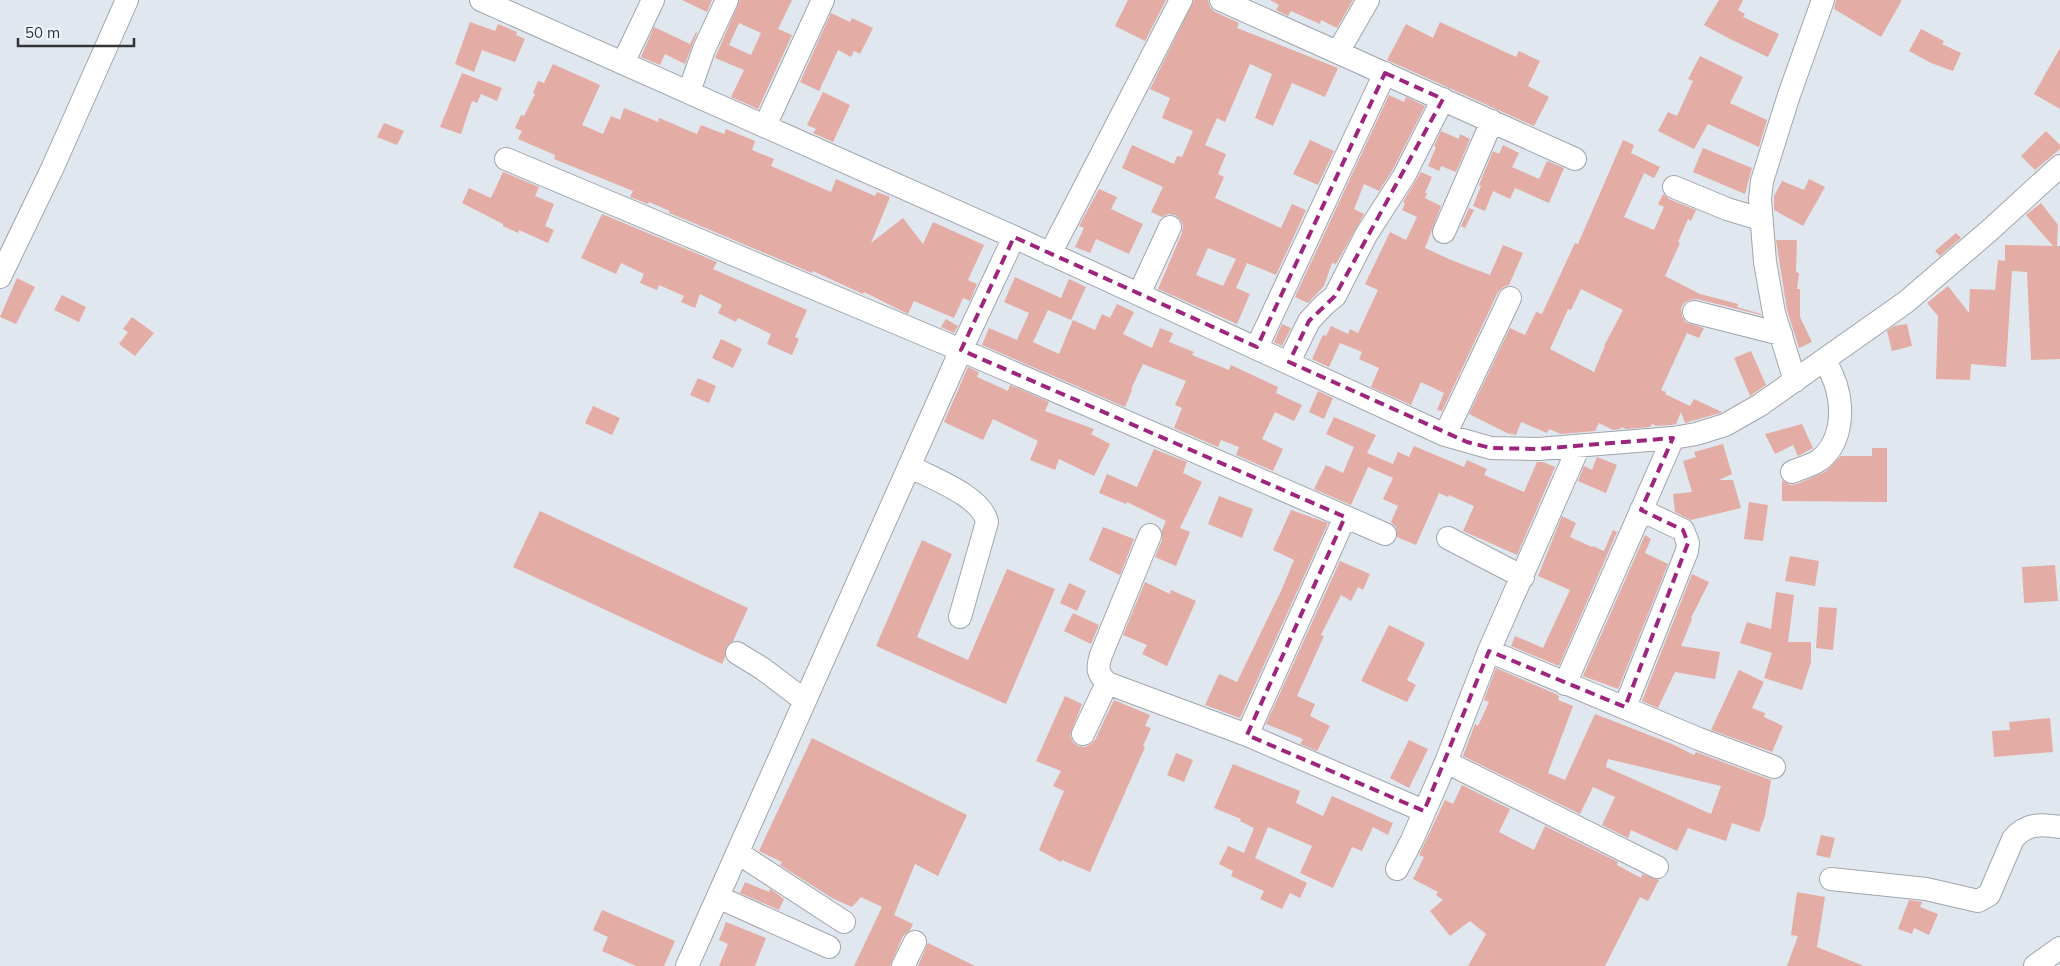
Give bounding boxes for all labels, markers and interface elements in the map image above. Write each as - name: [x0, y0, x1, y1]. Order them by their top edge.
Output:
- scale bar: [18, 15, 134, 47]
- text: 50 m: [25, 23, 60, 42]

